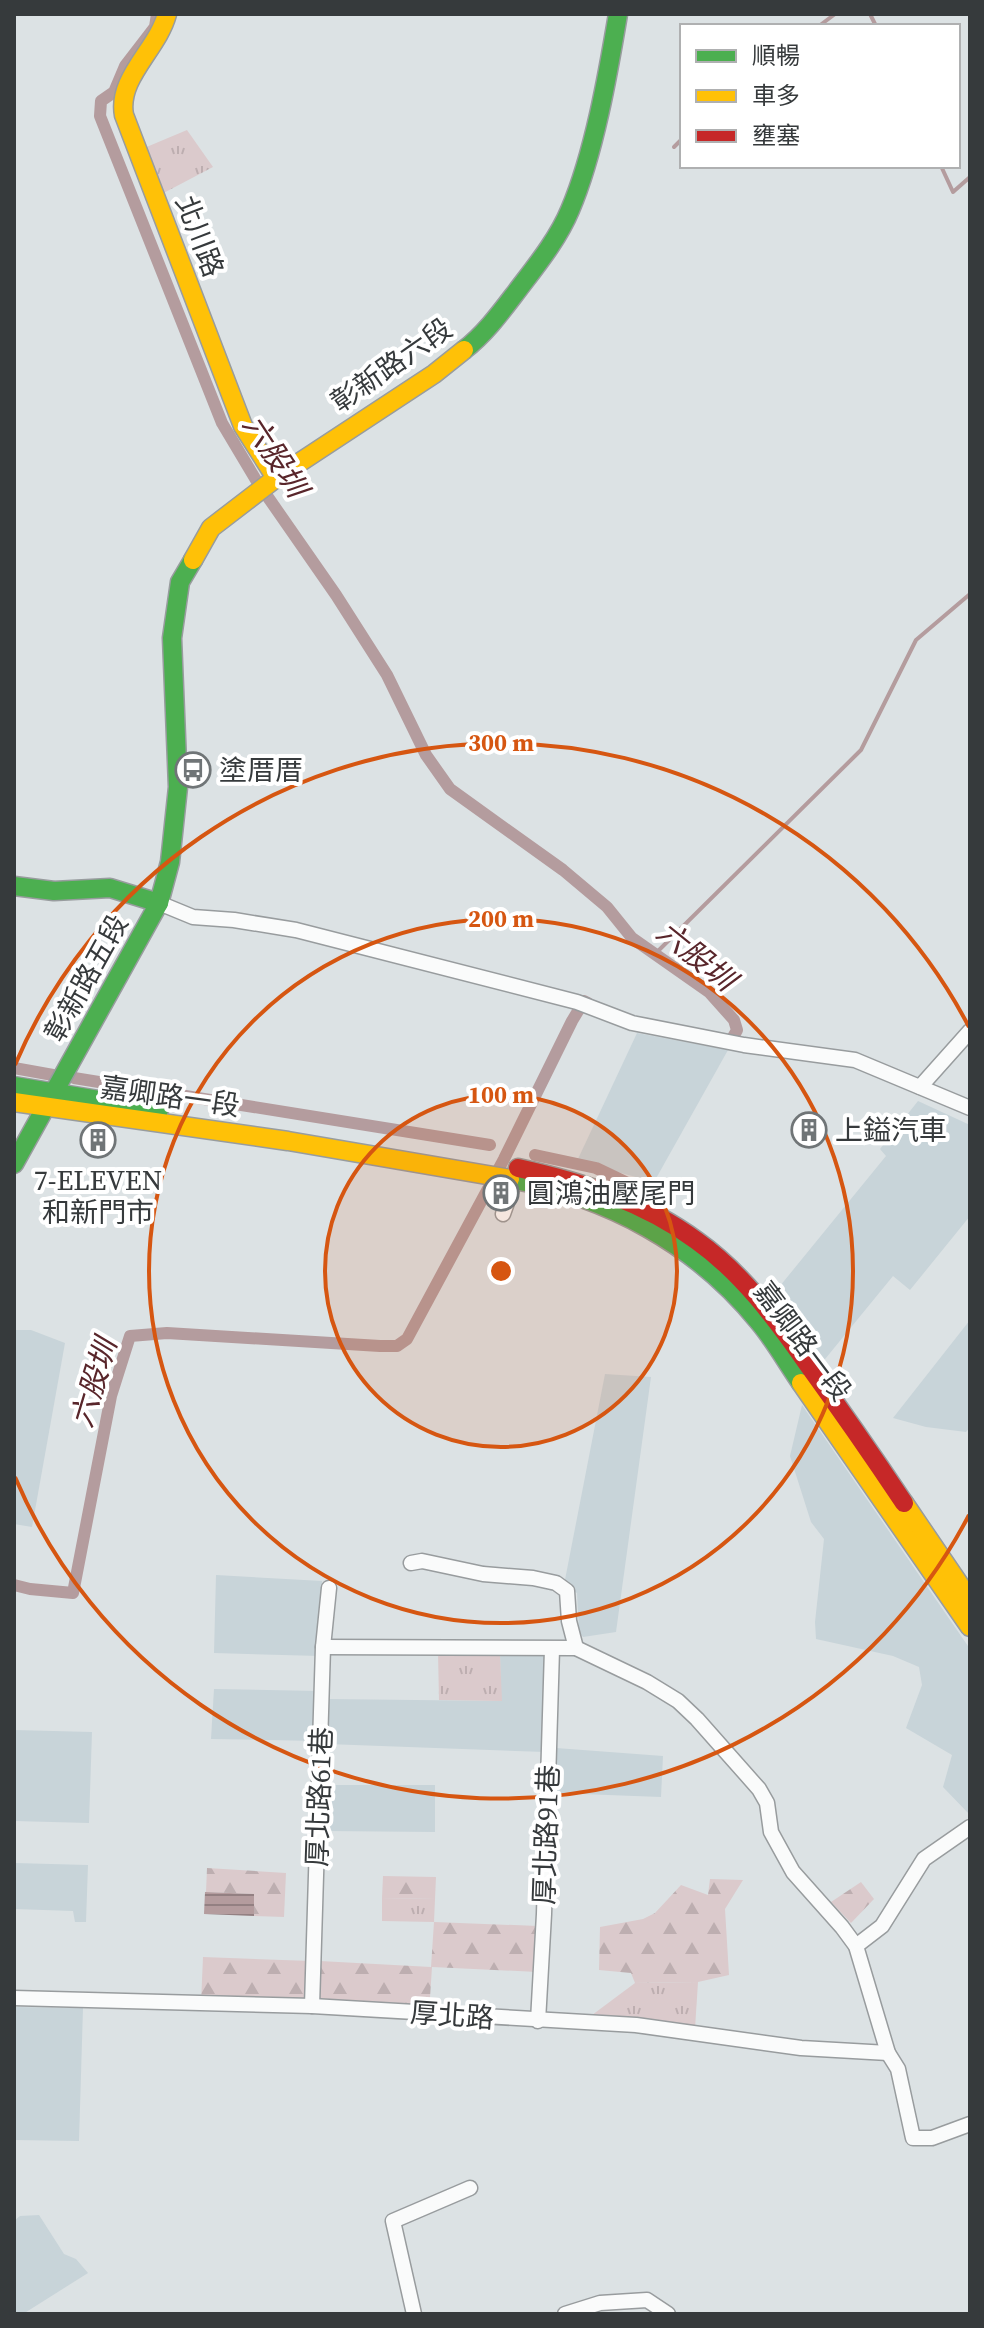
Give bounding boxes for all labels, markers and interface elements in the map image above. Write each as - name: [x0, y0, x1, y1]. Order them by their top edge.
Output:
- legend: [680, 24, 960, 168]
- text: 順暢: [752, 39, 800, 72]
- text: 車多: [752, 79, 800, 112]
- text: 壅塞: [752, 119, 800, 152]
- street label: 北川路: [167, 190, 233, 282]
- street label: 彰新路六段: [323, 309, 459, 421]
- water label: 六股圳: [234, 407, 319, 508]
- text: 300 m: [468, 726, 534, 759]
- bus stop icon: 塗厝厝: [174, 751, 212, 789]
- place label: 塗厝厝: [219, 751, 303, 789]
- text: 200 m: [468, 902, 534, 935]
- street label: 彰新路五段: [35, 908, 137, 1048]
- water label: 六股圳: [648, 911, 747, 1002]
- street label: 嘉卿路一段: [98, 1067, 242, 1125]
- text: 100 m: [468, 1078, 534, 1111]
- building icon: 上鎰汽車: [790, 1111, 828, 1149]
- place label: 上鎰汽車: [835, 1111, 947, 1149]
- building icon: 7-ELEVEN 和新門市: [79, 1121, 117, 1159]
- place label: 7-ELEVEN 和新門市: [34, 1161, 162, 1231]
- building icon: 圓鴻油壓尾門: [482, 1174, 520, 1212]
- place label: 圓鴻油壓尾門: [527, 1174, 695, 1212]
- centre of rings: [487, 1257, 515, 1285]
- street label: 嘉卿路一段: [746, 1274, 860, 1408]
- water label: 六股圳: [61, 1330, 127, 1432]
- street label: 厚北路61巷: [298, 1726, 340, 1868]
- street label: 厚北路91巷: [525, 1764, 567, 1906]
- street label: 厚北路: [409, 1993, 495, 2037]

